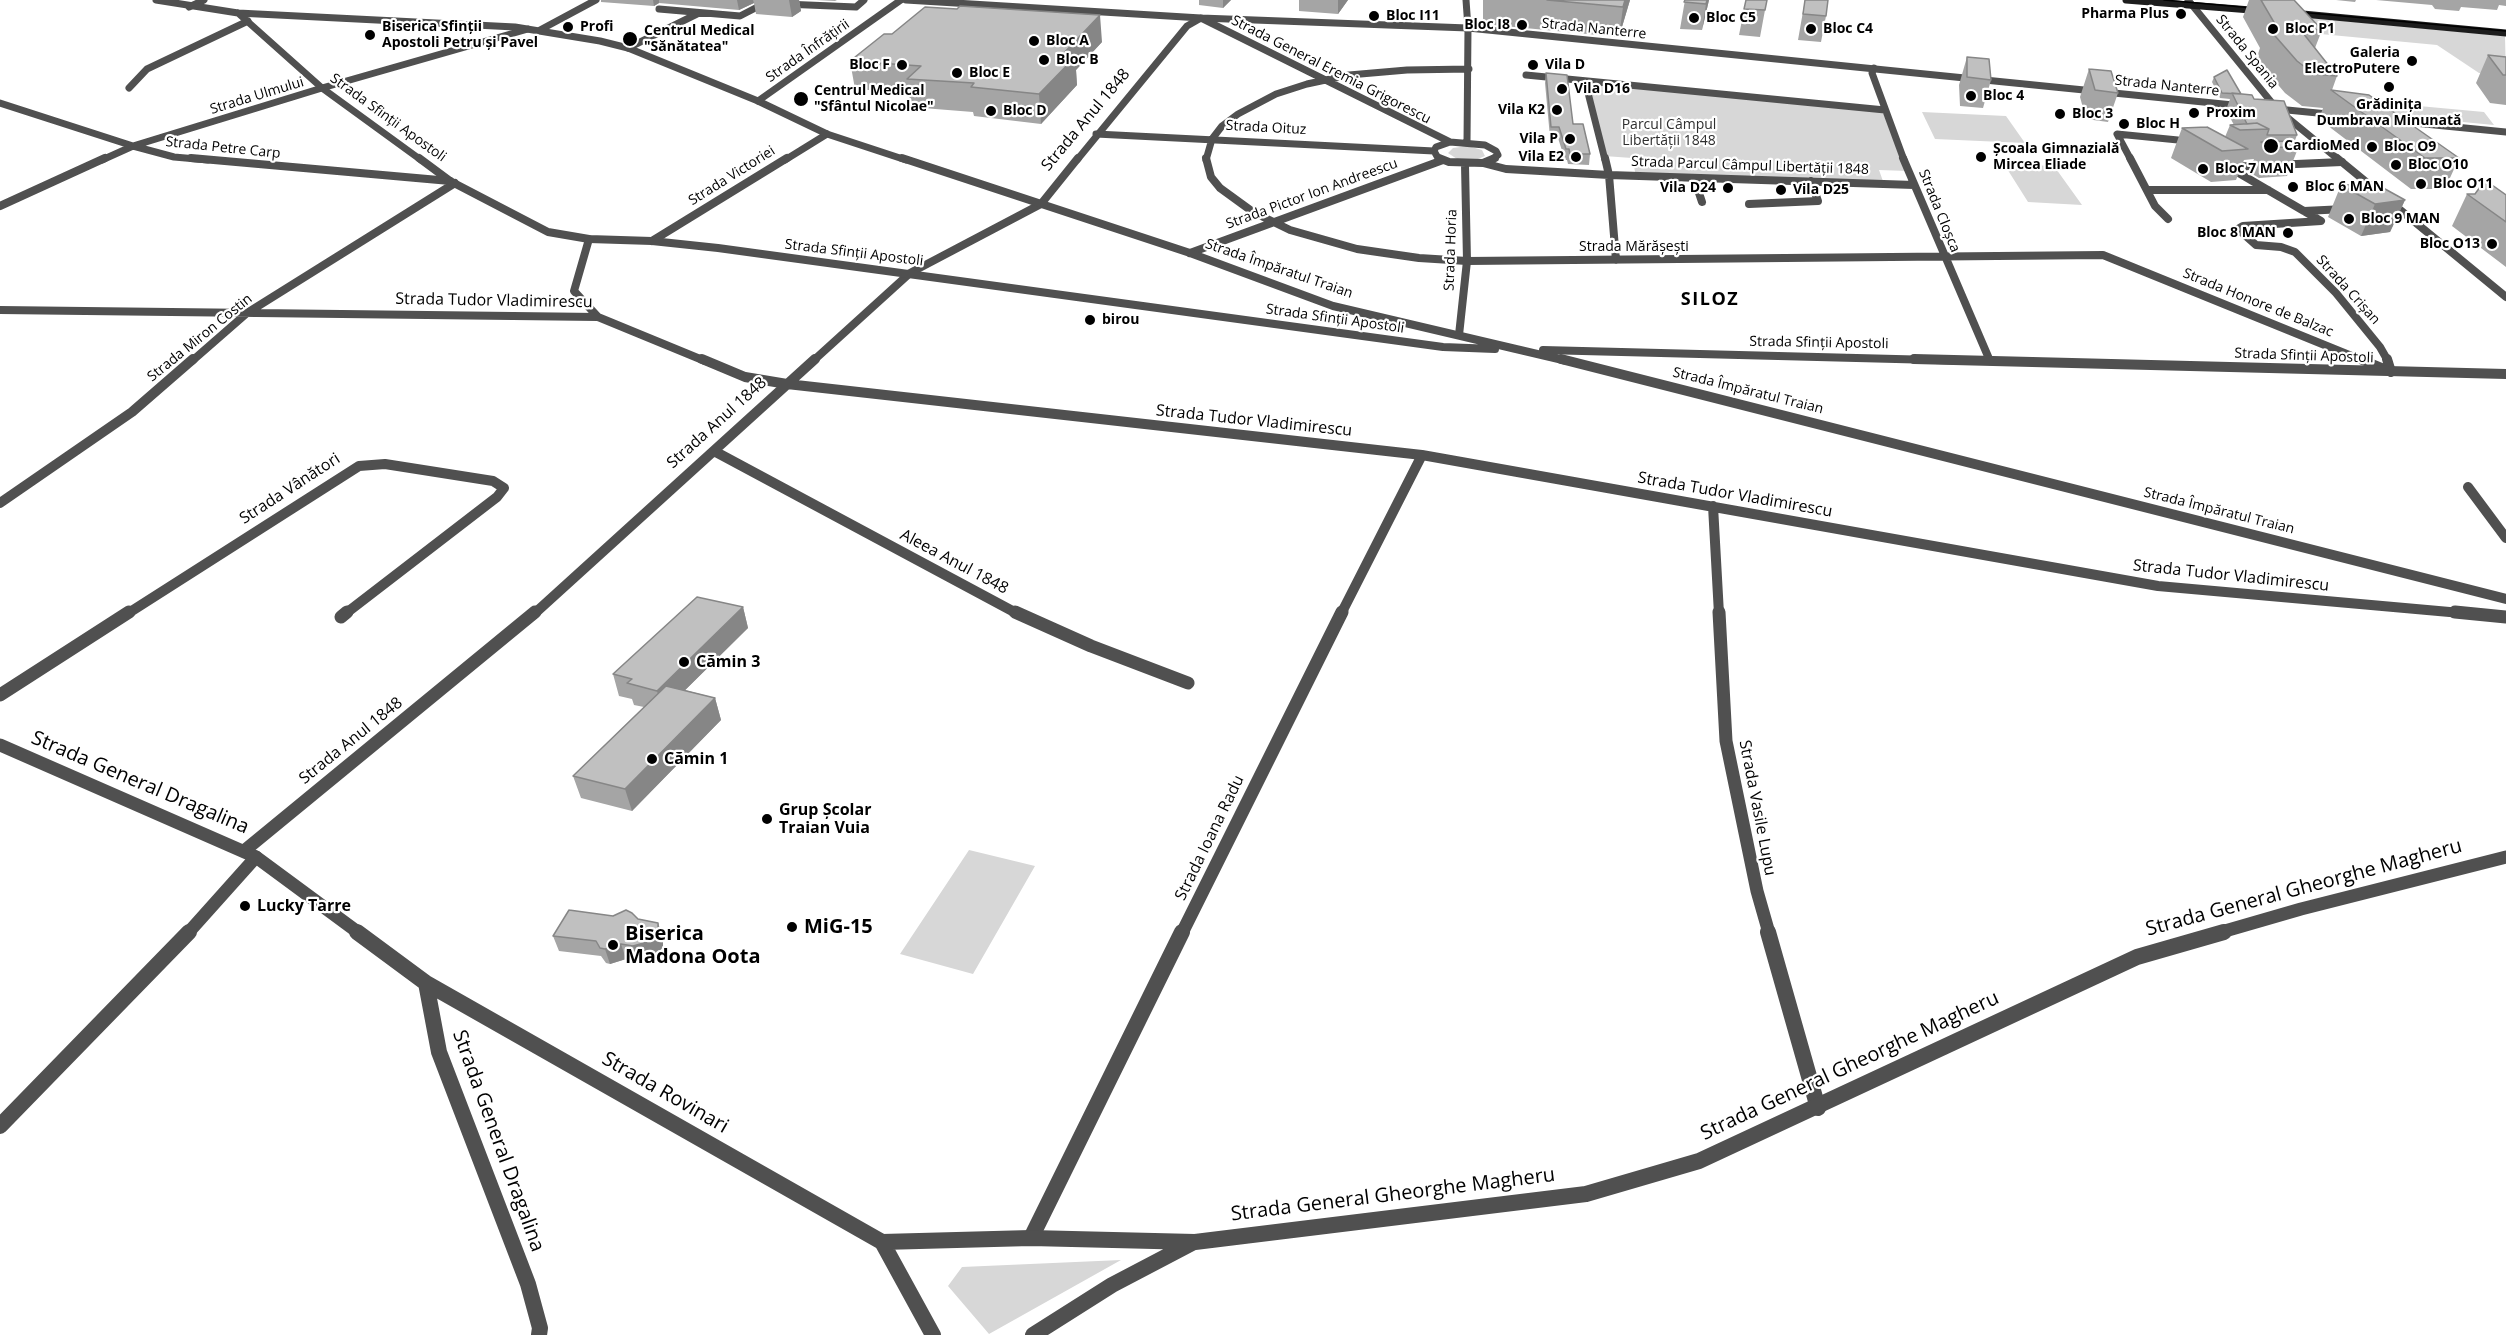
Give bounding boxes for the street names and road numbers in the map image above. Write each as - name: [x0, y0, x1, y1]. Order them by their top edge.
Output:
- street label: Strada General Eremia Grigorescu: [1228, 12, 1434, 128]
- street label: Strada Spania: [2212, 12, 2282, 92]
- street label: Strada Nanterre: [1541, 15, 1647, 43]
- street label: Strada Înfrățirii: [763, 16, 853, 86]
- street label: Strada Anul 1848: [1038, 65, 1134, 175]
- street label: Strada Sfinții Apostoli: [327, 70, 449, 166]
- street label: Strada Nanterre: [2114, 72, 2220, 100]
- street label: Strada Ulmului: [208, 74, 306, 118]
- street label: Strada Oituz: [1225, 117, 1307, 139]
- street label: Strada Petre Carp: [165, 134, 281, 162]
- street label: Strada Victoriei: [686, 143, 778, 209]
- street label: Strada Parcul Câmpul Libertății 1848: [1631, 153, 1869, 179]
- street label: Strada Pictor Ion Andreescu: [1224, 155, 1400, 233]
- street label: Strada Cloșca: [1915, 167, 1963, 255]
- street label: Strada Horia: [1441, 209, 1461, 291]
- street label: Strada Sfinții Apostoli: [784, 236, 924, 270]
- street label: Strada Împăratul Traian: [1203, 236, 1355, 302]
- street label: Strada Mărășești: [1579, 239, 1689, 255]
- street label: Strada Crișan: [2313, 252, 2383, 328]
- street label: Strada Honore de Balzac: [2180, 265, 2336, 341]
- street label: Strada Tudor Vladimirescu: [395, 290, 593, 312]
- street label: Strada Miron Costin: [144, 291, 256, 385]
- street label: Strada Sfinții Apostoli: [1265, 301, 1405, 337]
- street label: Strada Sfinții Apostoli: [1749, 333, 1889, 353]
- street label: Strada Sfinții Apostoli: [2234, 345, 2374, 367]
- street label: Strada Împăratul Traian: [1671, 364, 1825, 418]
- street label: Strada Anul 1848: [663, 373, 771, 473]
- street label: Strada Tudor Vladimirescu: [1155, 401, 1353, 441]
- street label: Strada Vânători: [236, 449, 344, 529]
- street label: Strada Tudor Vladimirescu: [1636, 468, 1834, 522]
- street label: Strada Împăratul Traian: [2142, 484, 2296, 538]
- street label: Aleea Anul 1848: [897, 525, 1011, 599]
- street label: Strada Tudor Vladimirescu: [2132, 556, 2330, 596]
- street label: Strada Anul 1848: [296, 693, 406, 789]
- street label: Strada General Dragalina: [28, 726, 252, 840]
- street label: Strada Vasile Lupu: [1734, 739, 1780, 877]
- street label: Strada Ioana Radu: [1171, 772, 1249, 904]
- street label: Strada General Gheorghe Magheru: [2143, 834, 2465, 942]
- street label: Strada General Gheorghe Magheru: [1697, 986, 2003, 1146]
- street label: Strada General Dragalina: [447, 1027, 549, 1255]
- street label: Strada Rovinari: [598, 1047, 732, 1139]
- street label: Strada General Gheorghe Magheru: [1230, 1163, 1556, 1227]

